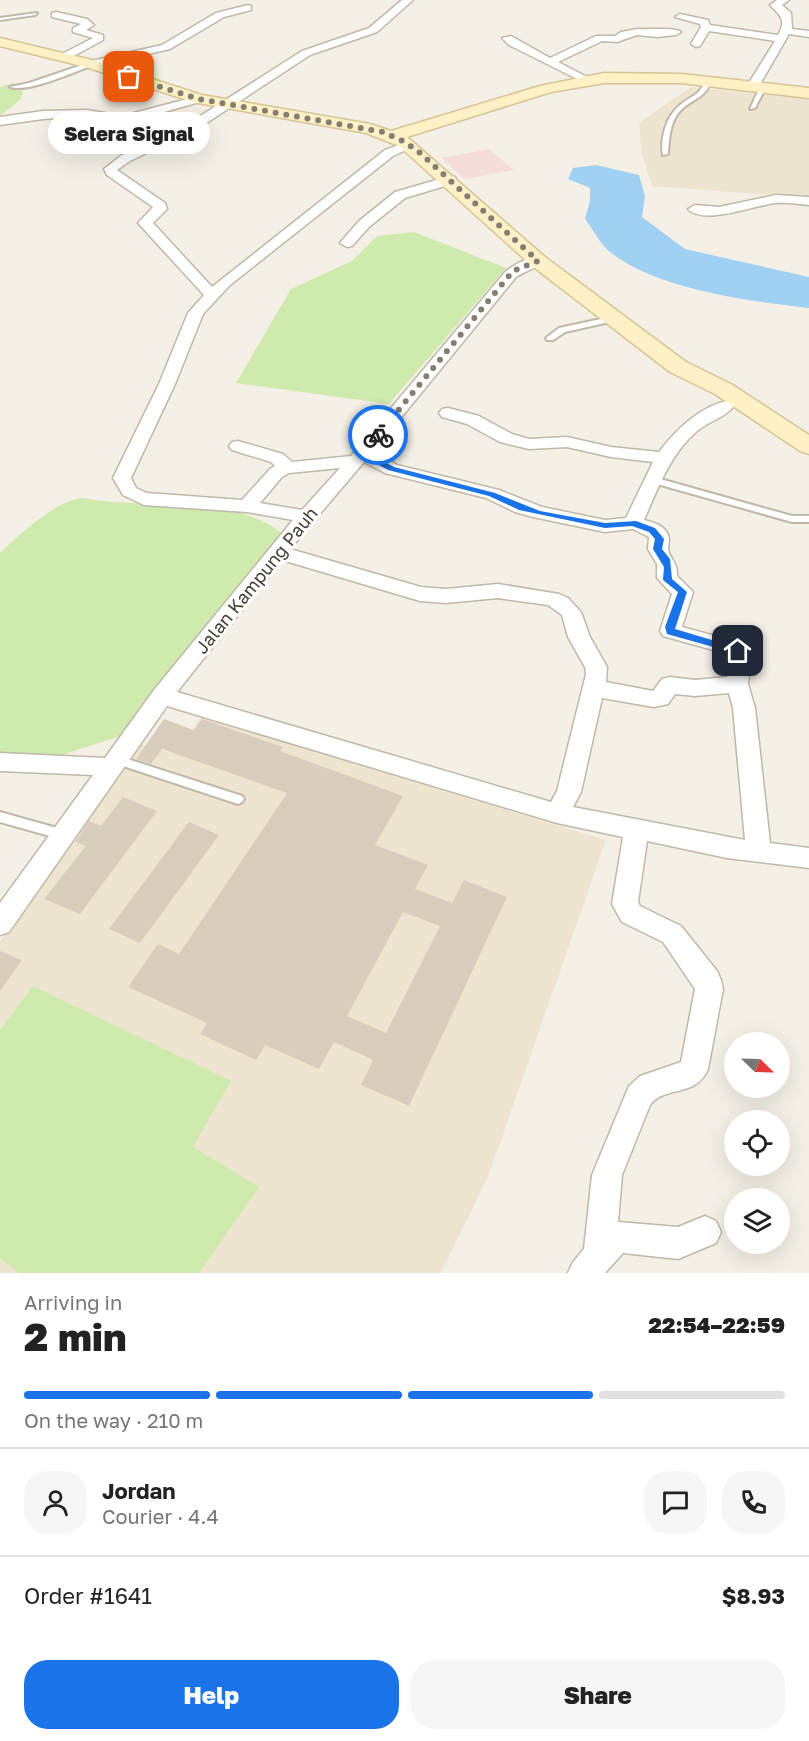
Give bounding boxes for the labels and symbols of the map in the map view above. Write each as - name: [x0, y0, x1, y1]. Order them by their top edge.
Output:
- pin: [103, 51, 154, 102]
- callout: Selera Signal: [48, 113, 210, 155]
- courier: [348, 405, 408, 465]
- street label: Jalan Kampung Pauh: [190, 502, 322, 658]
- pin: [712, 625, 763, 676]
- north arrow: [724, 1032, 790, 1098]

